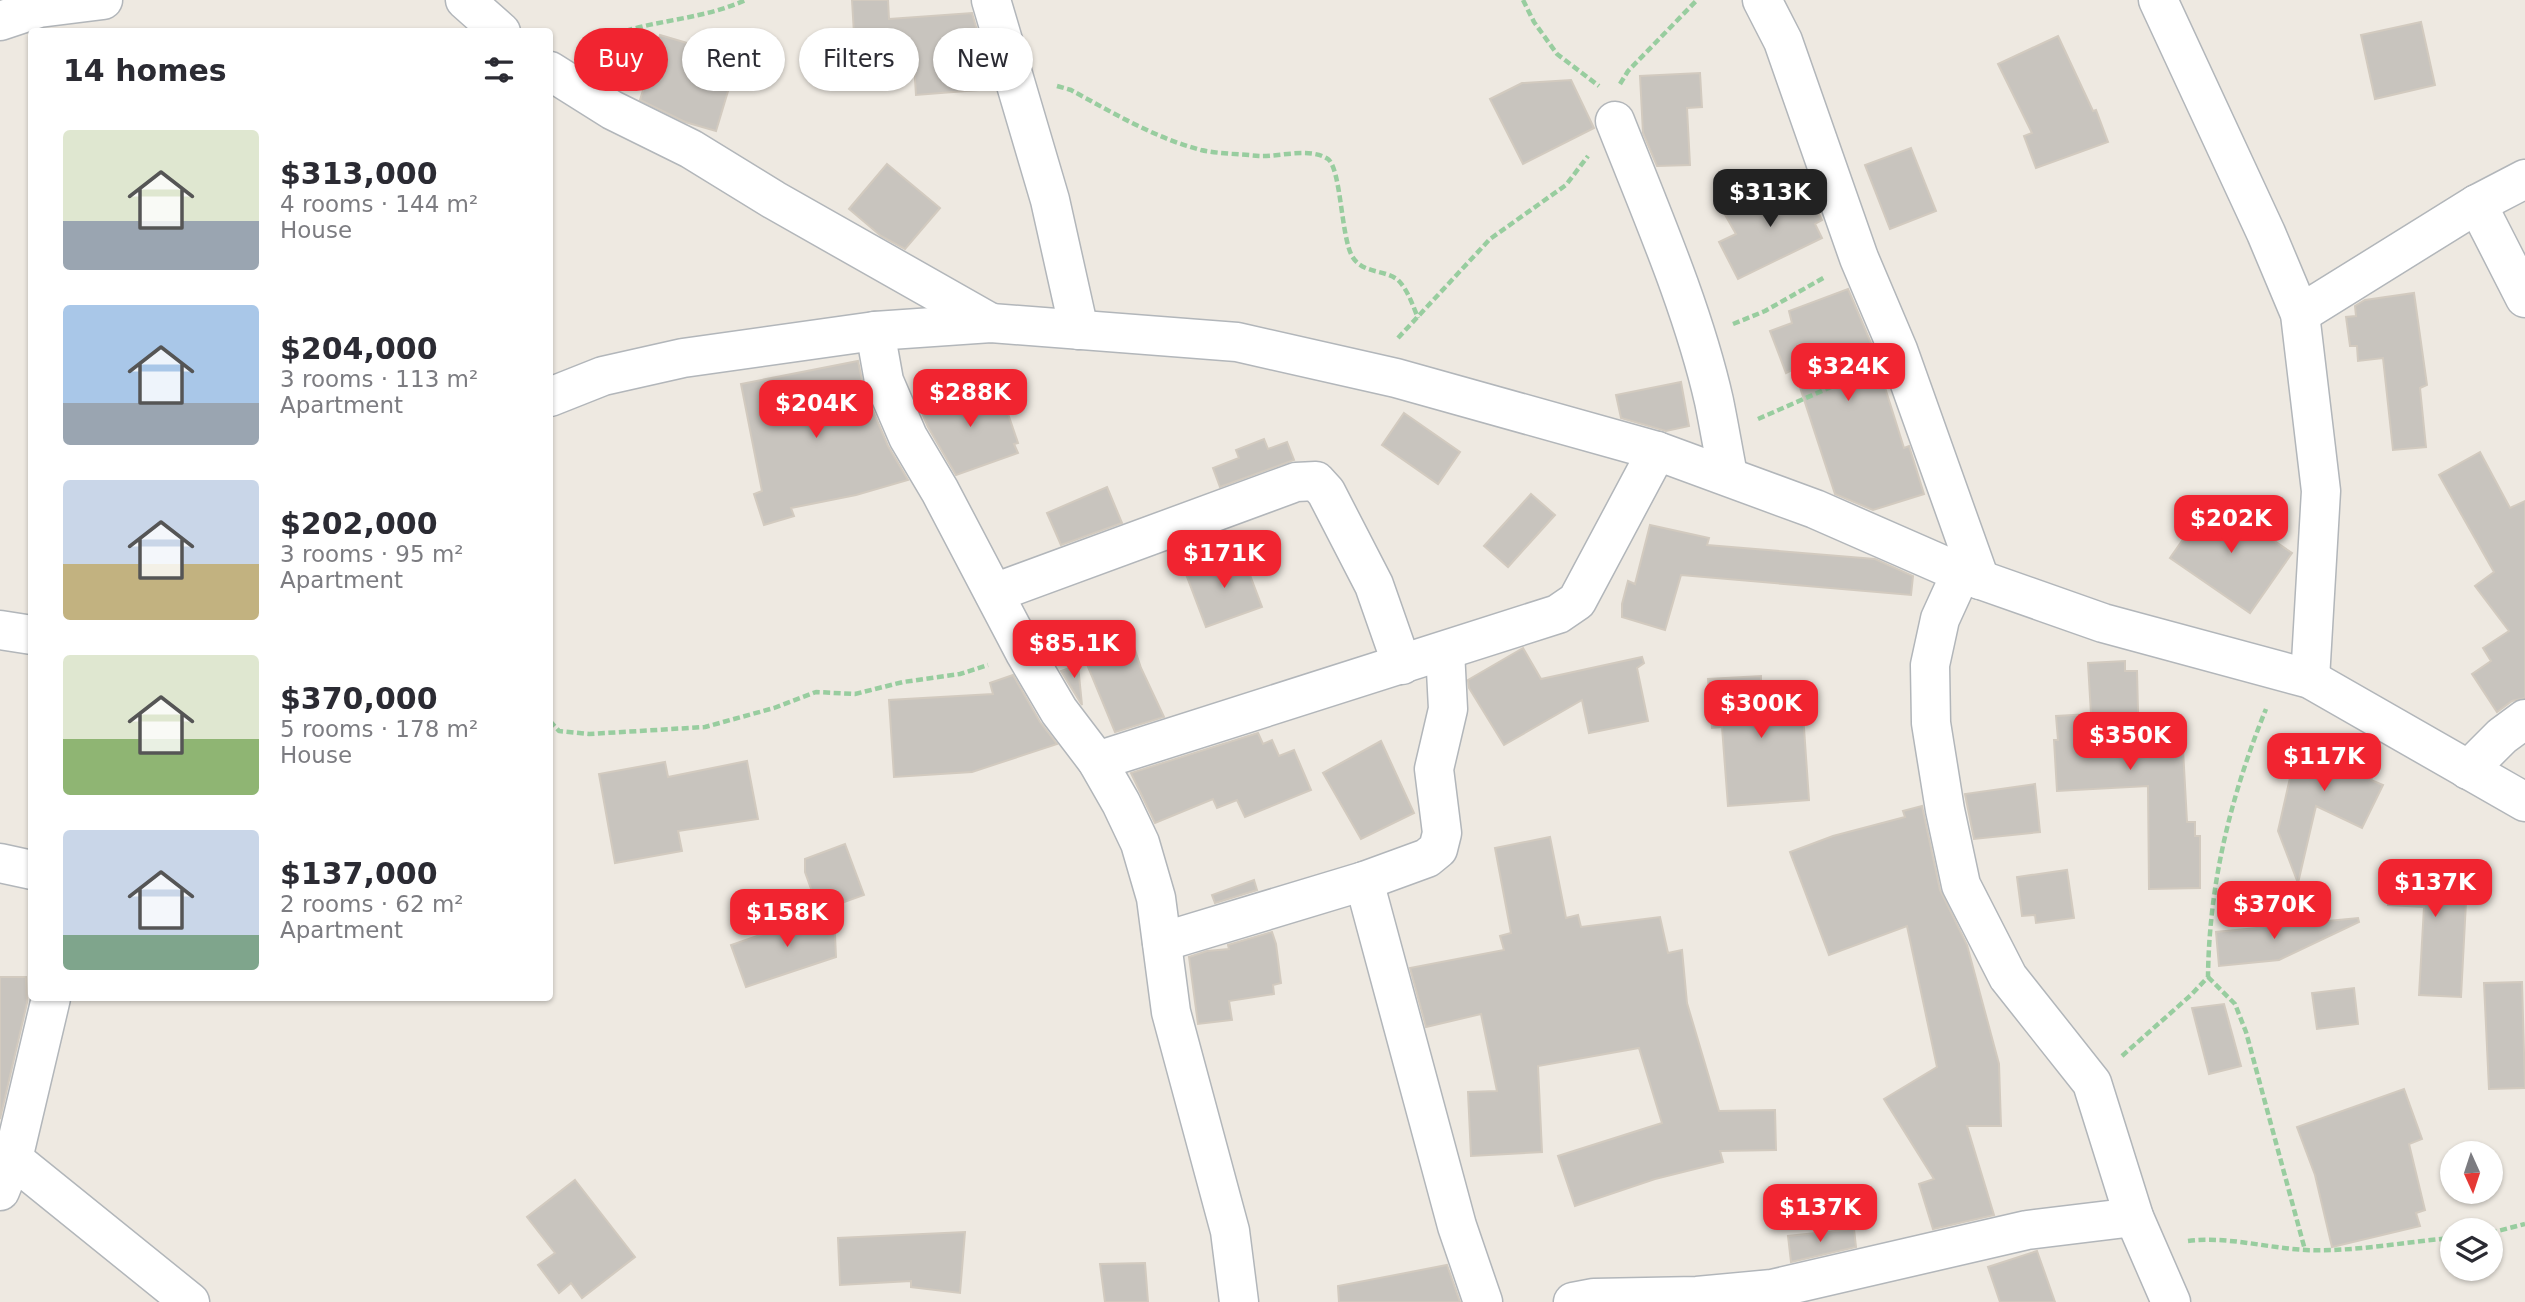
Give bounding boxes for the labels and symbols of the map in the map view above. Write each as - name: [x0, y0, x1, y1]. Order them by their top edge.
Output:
- pin: $313K: [1721, 170, 1819, 229]
- pin: $324K: [1799, 344, 1897, 403]
- pin: $288K: [921, 370, 1019, 429]
- pin: $204K: [767, 380, 865, 440]
- pin: $202K: [2182, 496, 2280, 555]
- pin: $171K: [1175, 530, 1273, 590]
- pin: $85.1K: [1017, 620, 1131, 680]
- pin: $300K: [1712, 680, 1810, 740]
- pin: $350K: [2081, 712, 2179, 772]
- pin: $117K: [2275, 734, 2373, 793]
- pin: $137K: [2386, 860, 2484, 919]
- pin: $370K: [2225, 881, 2323, 941]
- pin: $158K: [738, 890, 836, 949]
- north arrow: [2440, 1141, 2502, 1204]
- pin: $137K: [1771, 1184, 1869, 1244]

